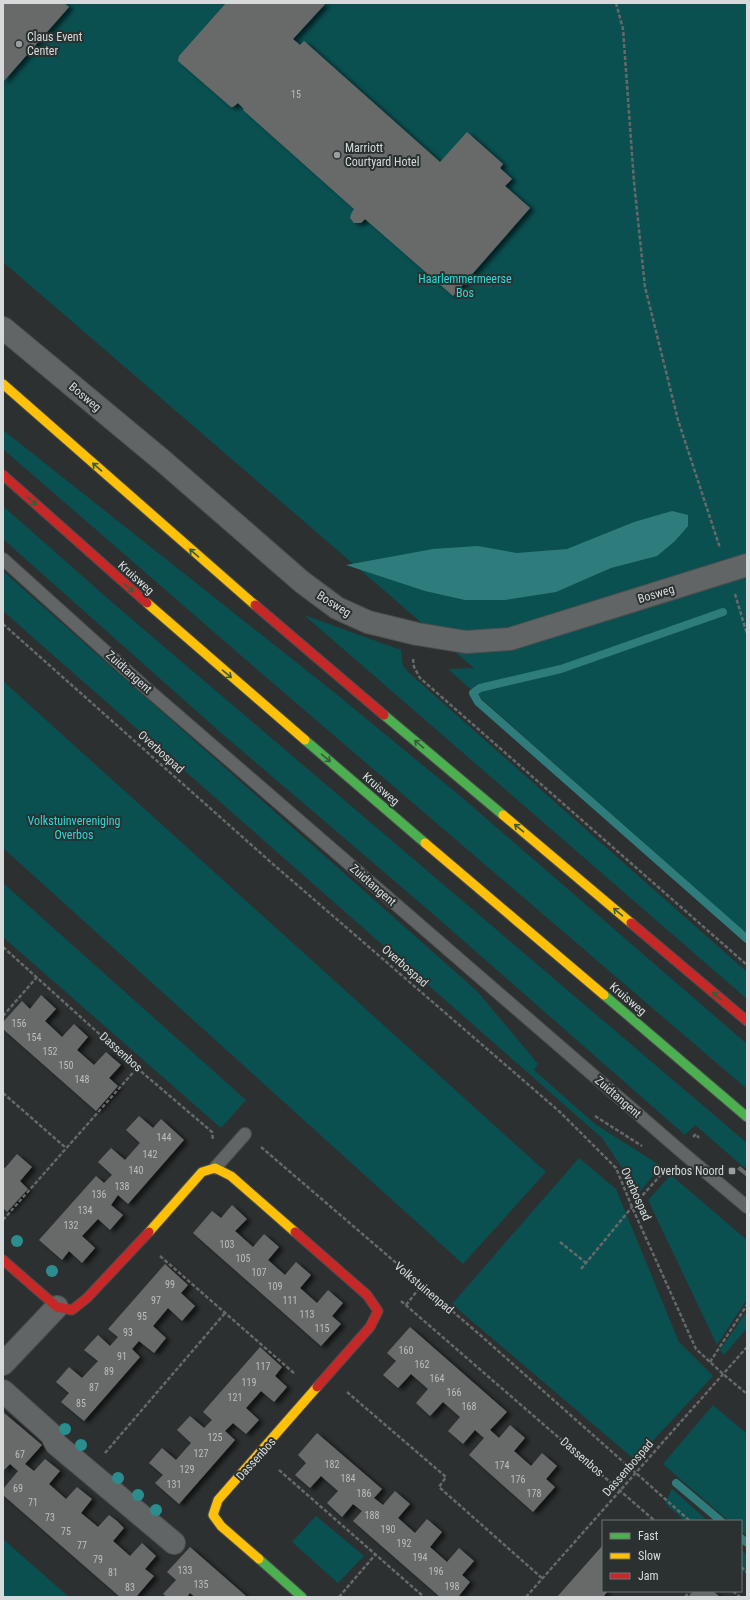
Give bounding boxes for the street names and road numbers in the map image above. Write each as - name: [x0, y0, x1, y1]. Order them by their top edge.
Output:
- street label: Bosweg: [66, 380, 104, 414]
- street label: Kruisweg: [115, 558, 157, 598]
- street label: Bosweg: [636, 582, 676, 606]
- street label: Bosweg: [314, 588, 354, 620]
- street label: Zuidtangent: [103, 648, 155, 696]
- street label: Overbospad: [135, 728, 187, 776]
- street label: Kruisweg: [360, 770, 402, 808]
- street label: Zuidtangent: [347, 861, 399, 909]
- street label: Overbospad: [379, 942, 431, 990]
- street label: Kruisweg: [607, 980, 649, 1018]
- street label: Dassenbos: [97, 1029, 145, 1075]
- street label: Zuidtangent: [592, 1073, 644, 1121]
- street label: Overbospad: [618, 1165, 654, 1223]
- street label: Volkstuinenpad: [392, 1259, 457, 1317]
- street label: Dassenbos: [233, 1435, 279, 1483]
- street label: Dassenbos: [558, 1435, 606, 1479]
- street label: Dassenbospad: [600, 1437, 656, 1499]

